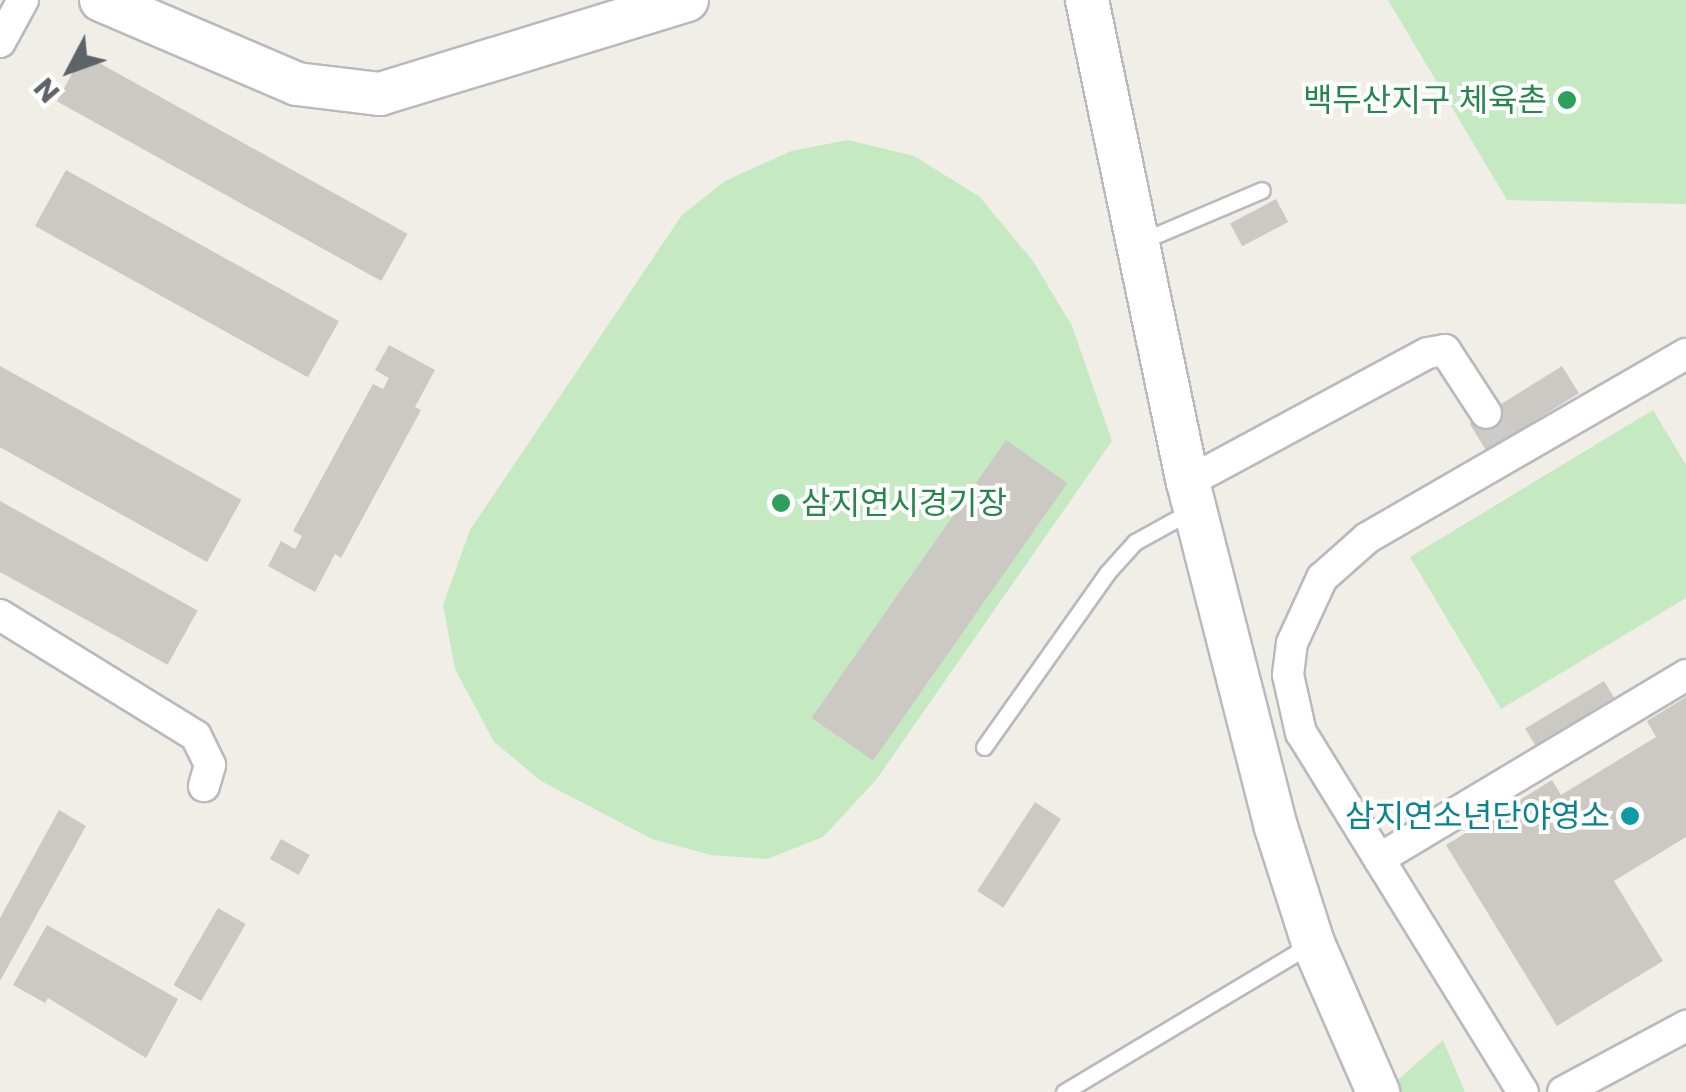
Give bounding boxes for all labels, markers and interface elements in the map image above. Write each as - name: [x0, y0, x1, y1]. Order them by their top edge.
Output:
- north arrow: [20, 20, 120, 120]
- text: N: [25, 69, 69, 111]
- place label: 백두산지구 체육촌: [1303, 81, 1547, 119]
- marker: 백두산지구 체육촌: [1556, 89, 1578, 111]
- place label: 삼지연시경기장: [801, 484, 1007, 522]
- marker: 삼지연시경기장: [770, 492, 792, 514]
- place label: 삼지연소년단야영소: [1345, 797, 1610, 835]
- marker: 삼지연소년단야영소: [1619, 805, 1641, 827]

